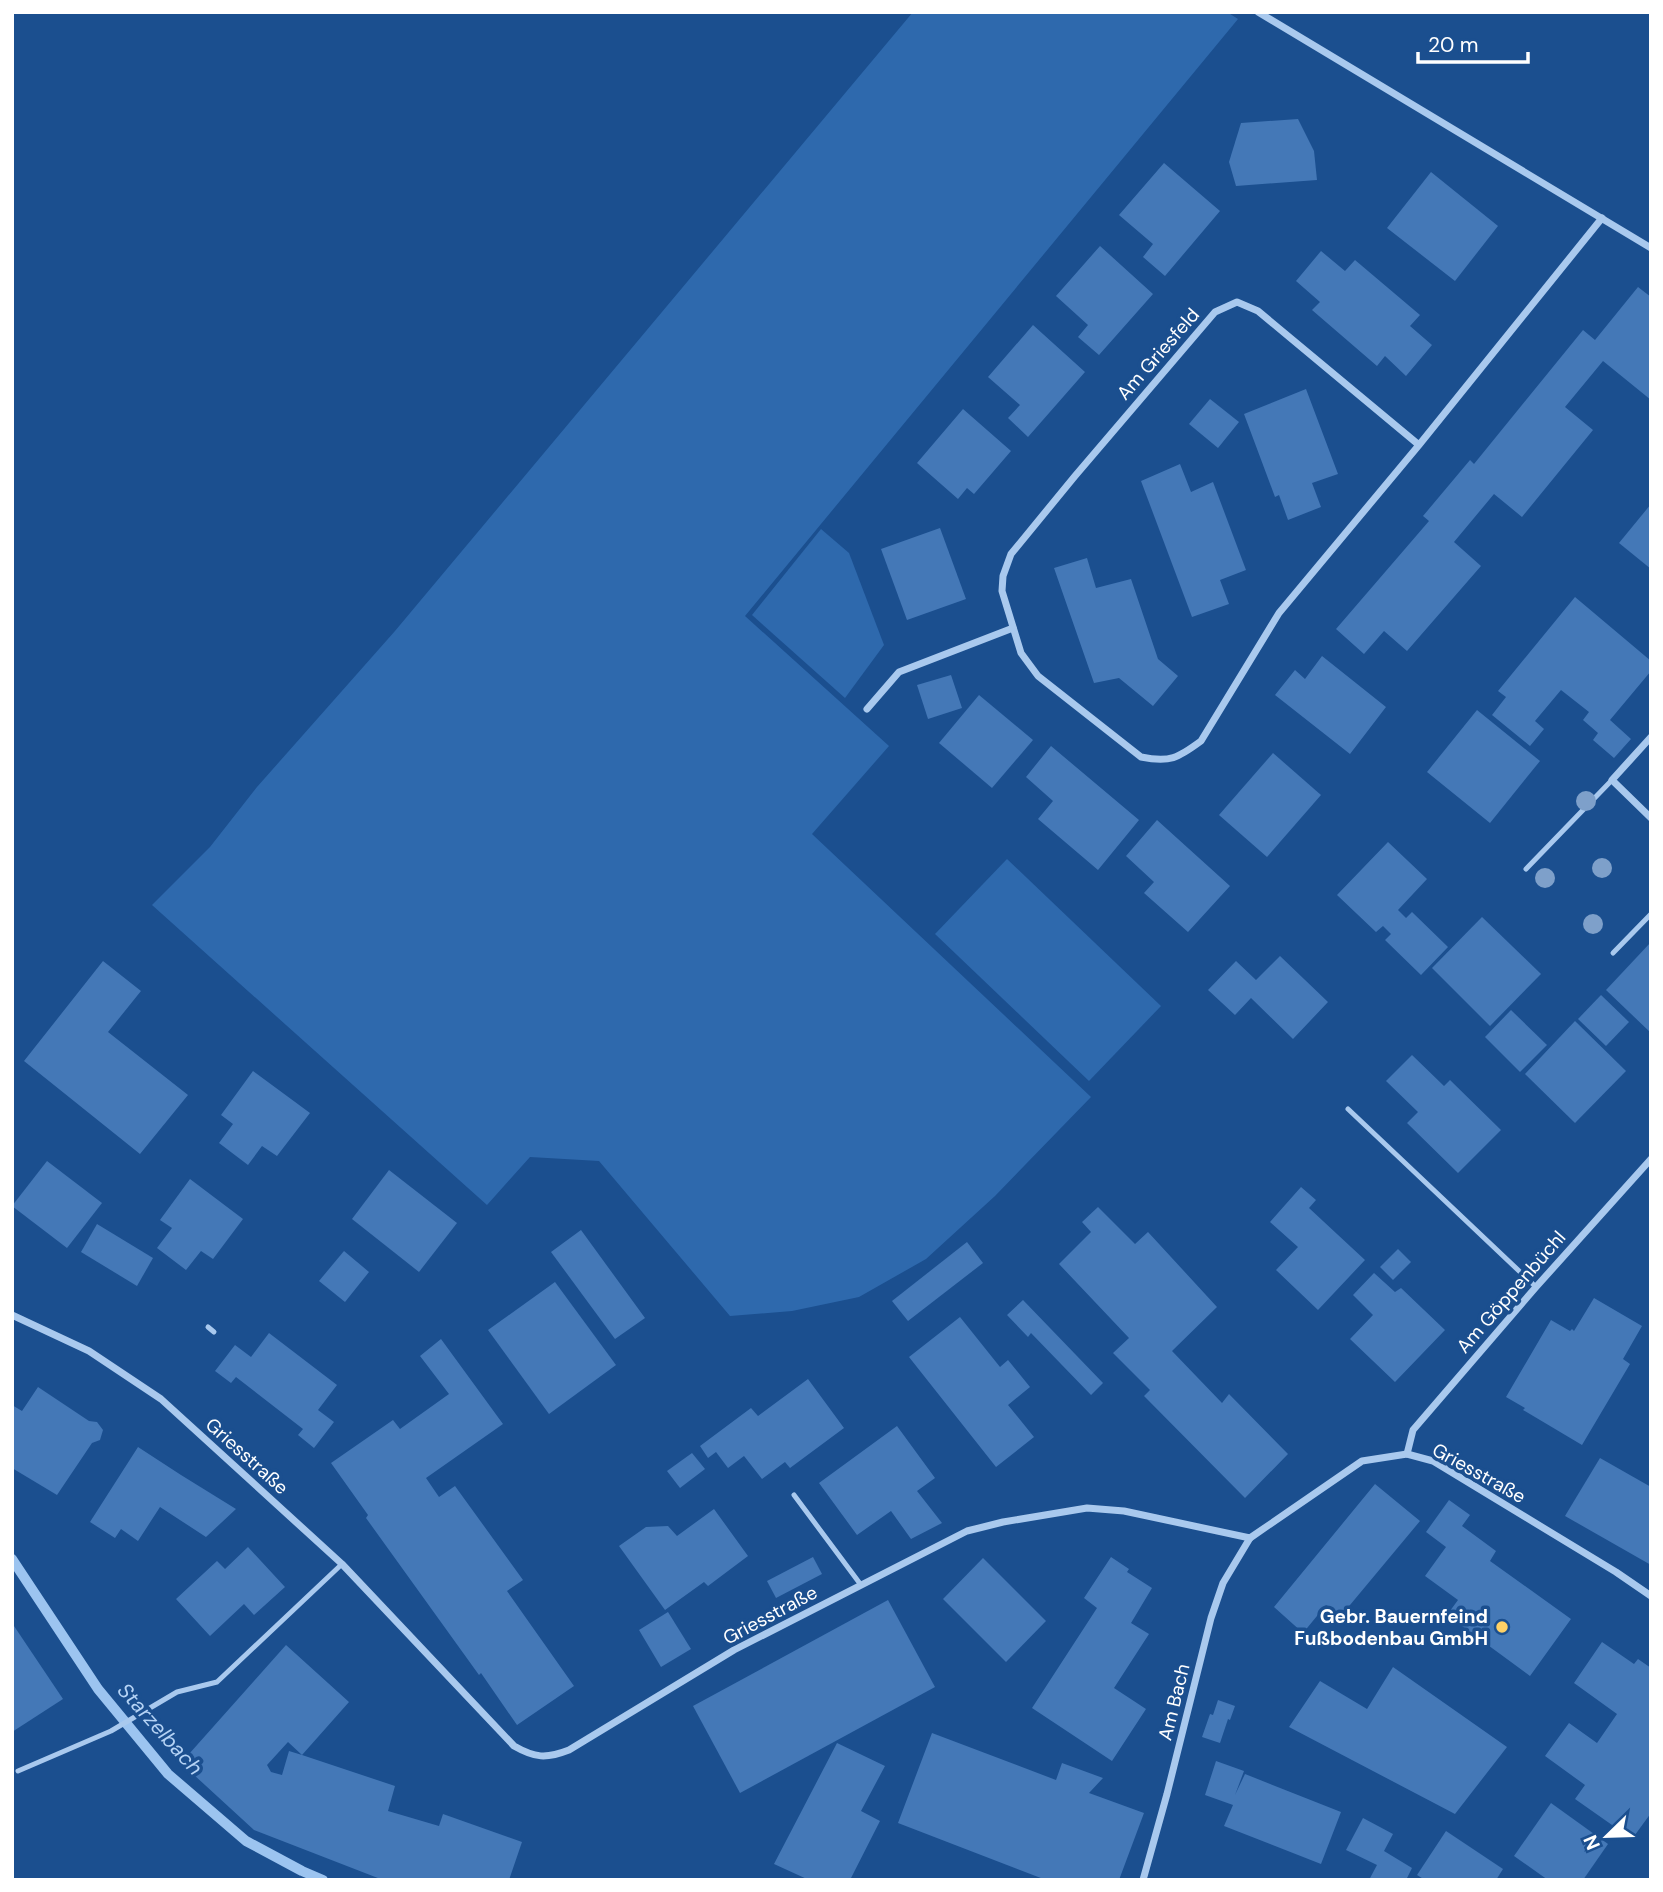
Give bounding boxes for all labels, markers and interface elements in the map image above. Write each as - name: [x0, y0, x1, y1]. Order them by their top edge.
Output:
- scale bar: [1418, 21, 1528, 65]
- text: 20 m: [1428, 31, 1479, 59]
- street label: Am Griesfeld: [1111, 303, 1205, 405]
- street label: Am Göppenbüchl: [1451, 1225, 1571, 1359]
- street label: Griesstraße: [200, 1412, 294, 1500]
- street label: Griesstraße: [1428, 1437, 1530, 1509]
- street label: Griesstraße: [719, 1580, 821, 1650]
- place label: Gebr. Bauernfeind Fußbodenbau GmbH: [1294, 1604, 1488, 1651]
- marker: Gebr. Bauernfeind Fußbodenbau GmbH: [1494, 1619, 1510, 1635]
- street label: Am Bach: [1152, 1661, 1196, 1743]
- water label: Starzelbach: [111, 1677, 209, 1781]
- north arrow: [1572, 1801, 1642, 1871]
- text: N: [1578, 1831, 1606, 1854]

